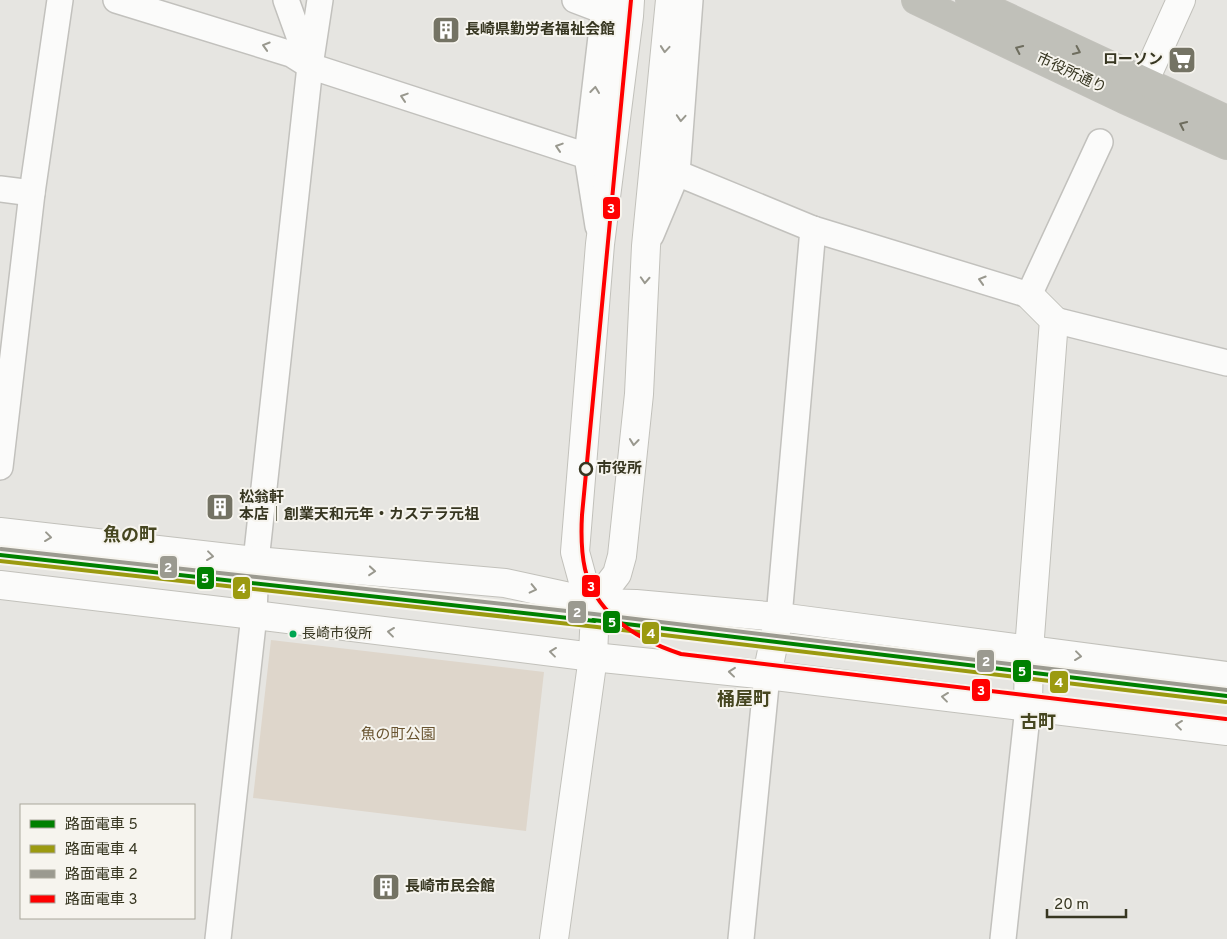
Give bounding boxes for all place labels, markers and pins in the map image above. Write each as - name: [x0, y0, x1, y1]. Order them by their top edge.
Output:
- building icon: 長崎県勤労者福祉会館: [431, 15, 461, 45]
- place label: 長崎県勤労者福祉会館: [465, 20, 615, 40]
- supermarket icon: ローソン: [1167, 45, 1197, 75]
- place label: ローソン: [1103, 51, 1163, 70]
- place label: 市役所: [597, 460, 642, 479]
- marker: 市役所: [579, 462, 593, 476]
- place label: 松翁軒 本店｜創業天和元年・カステラ元祖: [239, 489, 479, 525]
- building icon: 松翁軒 本店｜創業天和元年・カステラ元祖: [205, 492, 235, 522]
- place label: 長崎市役所: [302, 626, 372, 643]
- marker: 長崎市役所: [288, 629, 298, 639]
- building icon: 長崎市民会館: [371, 872, 401, 902]
- place label: 長崎市民会館: [405, 878, 495, 897]

